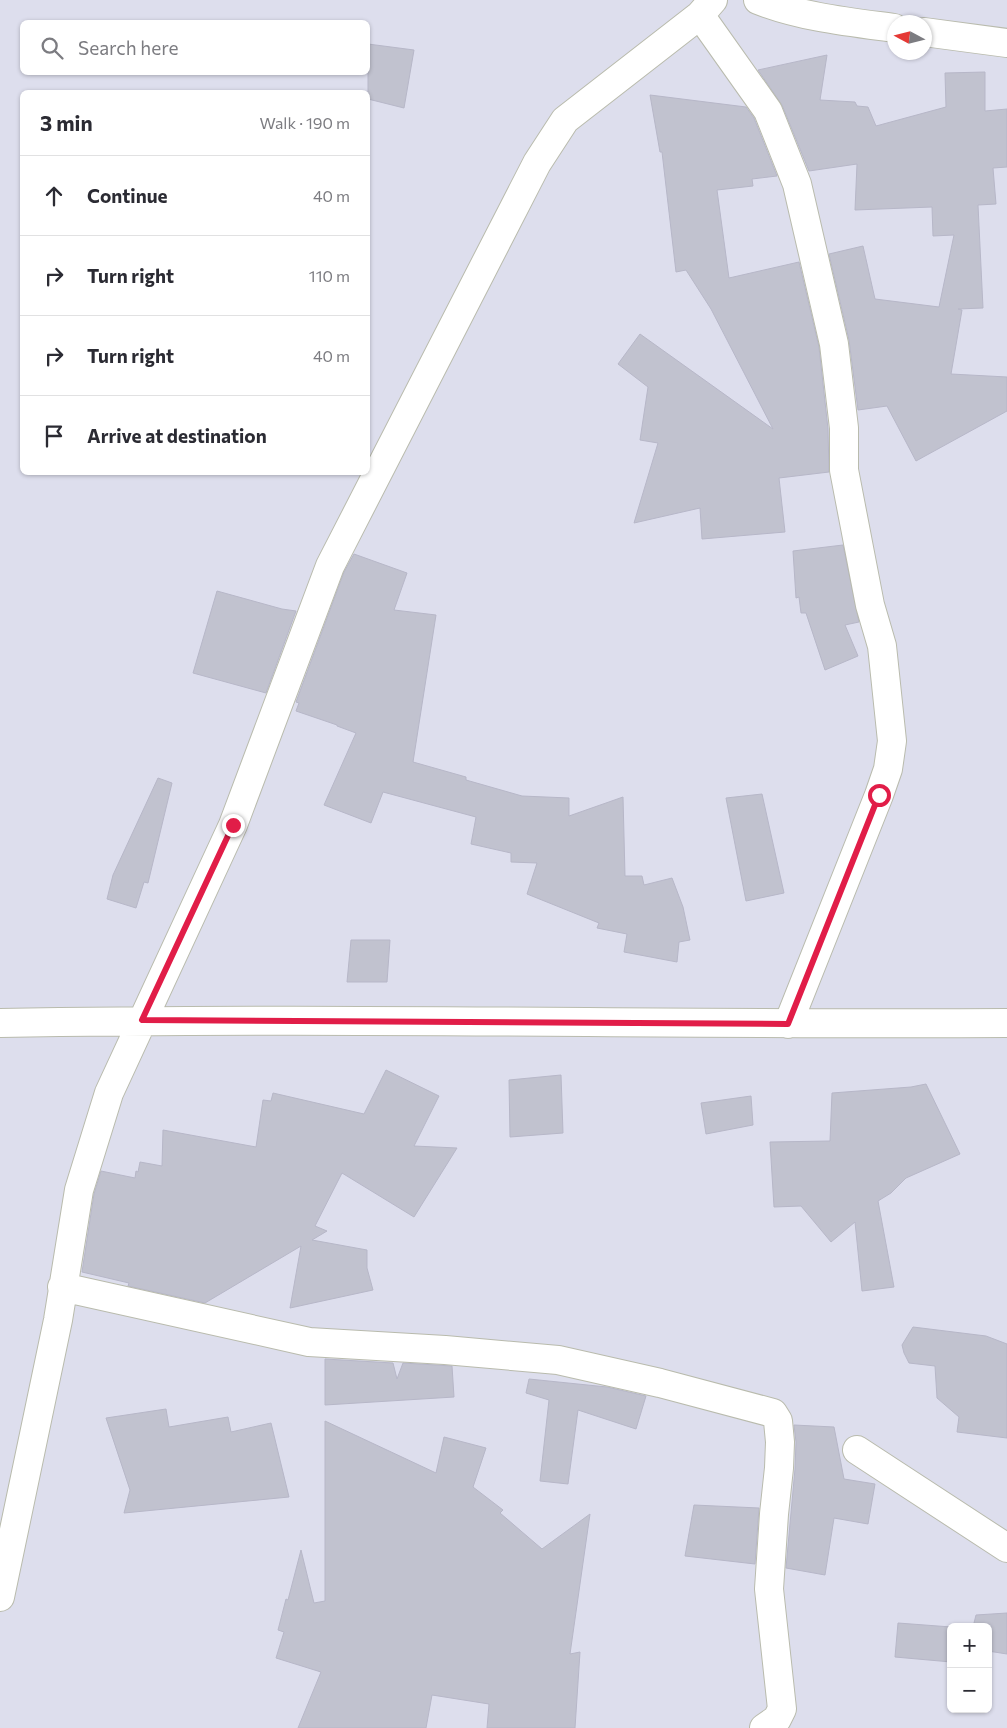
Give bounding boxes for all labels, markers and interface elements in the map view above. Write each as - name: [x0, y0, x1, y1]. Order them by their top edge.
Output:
- north arrow: [887, 15, 932, 60]
- search box: [20, 20, 370, 75]
- icon: search: [38, 34, 66, 62]
- text: Search here: [78, 36, 178, 59]
- text: 3 min: [40, 110, 93, 135]
- text: Walk · 190 m: [260, 113, 350, 132]
- icon: ahead: [40, 182, 68, 210]
- text: Continue: [87, 184, 167, 207]
- text: 40 m: [313, 186, 350, 205]
- icon: right: [40, 262, 68, 290]
- text: Turn right: [87, 264, 174, 287]
- text: 110 m: [309, 266, 350, 285]
- icon: right: [40, 342, 68, 370]
- text: Turn right: [87, 344, 174, 367]
- text: 40 m: [313, 346, 350, 365]
- icon: arrive: [40, 422, 68, 450]
- text: Arrive at destination: [87, 424, 267, 447]
- route start: [868, 784, 891, 807]
- route end: [222, 814, 245, 837]
- map controls: [947, 1623, 992, 1713]
- button: +: [947, 1623, 992, 1668]
- button: −: [947, 1668, 992, 1713]

